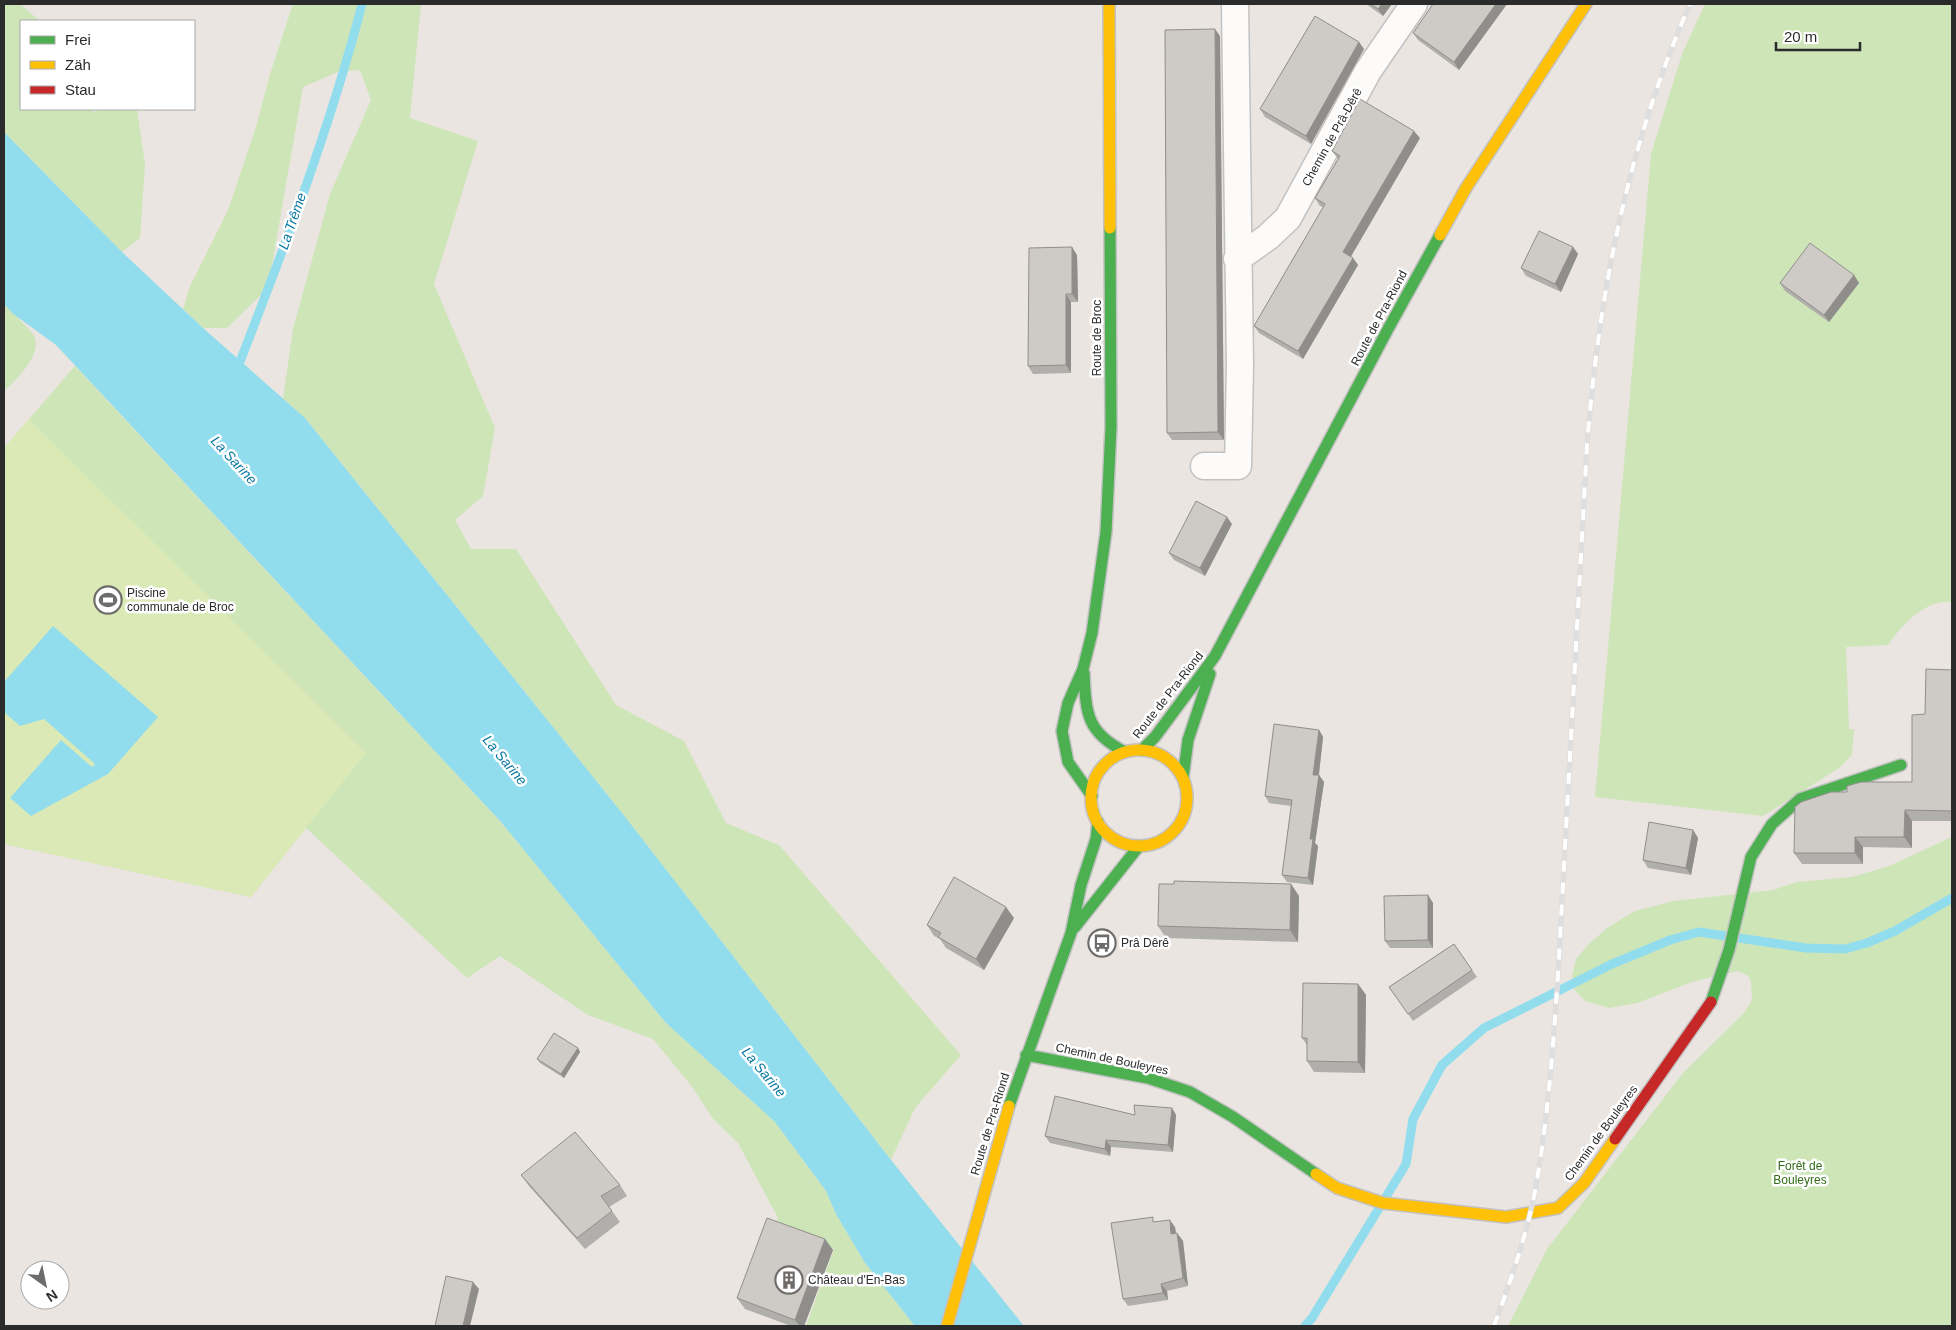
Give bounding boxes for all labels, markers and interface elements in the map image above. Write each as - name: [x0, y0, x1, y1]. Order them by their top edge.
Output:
- legend: [20, 20, 195, 110]
- scale bar: [1776, 20, 1860, 52]
- text: 20 m: [1784, 28, 1817, 45]
- text: Frei: [65, 31, 91, 48]
- text: Zäh: [65, 56, 91, 73]
- text: Stau: [65, 81, 96, 98]
- street label: Chemin de Prâ-Dêrê: [1299, 85, 1365, 189]
- water label: La Trême: [275, 190, 309, 251]
- street label: Route de Pra-Riond: [1348, 268, 1410, 368]
- street label: Route de Broc: [1090, 300, 1104, 376]
- water label: La Sarine: [208, 433, 260, 488]
- sports icon: Piscine communale de Broc: [93, 585, 123, 615]
- place label: Piscine communale de Broc: [127, 586, 234, 614]
- street label: Route de Pra-Riond: [1130, 649, 1206, 741]
- water label: La Sarine: [480, 732, 531, 788]
- bus stop icon: Prâ Dêrê: [1087, 928, 1117, 958]
- place label: Prâ Dêrê: [1121, 936, 1169, 950]
- street label: Chemin de Bouleyres: [1054, 1040, 1170, 1078]
- water label: La Sarine: [739, 1044, 790, 1100]
- street label: Route de Pra-Riond: [968, 1071, 1012, 1177]
- street label: Chemin de Bouleyres: [1562, 1082, 1640, 1184]
- park label: Forêt de Bouleyres: [1773, 1159, 1827, 1187]
- north arrow: [20, 1260, 70, 1310]
- building icon: Château d'En-Bas: [774, 1265, 804, 1295]
- place label: Château d'En-Bas: [808, 1273, 905, 1287]
- text: N: [43, 1286, 61, 1305]

